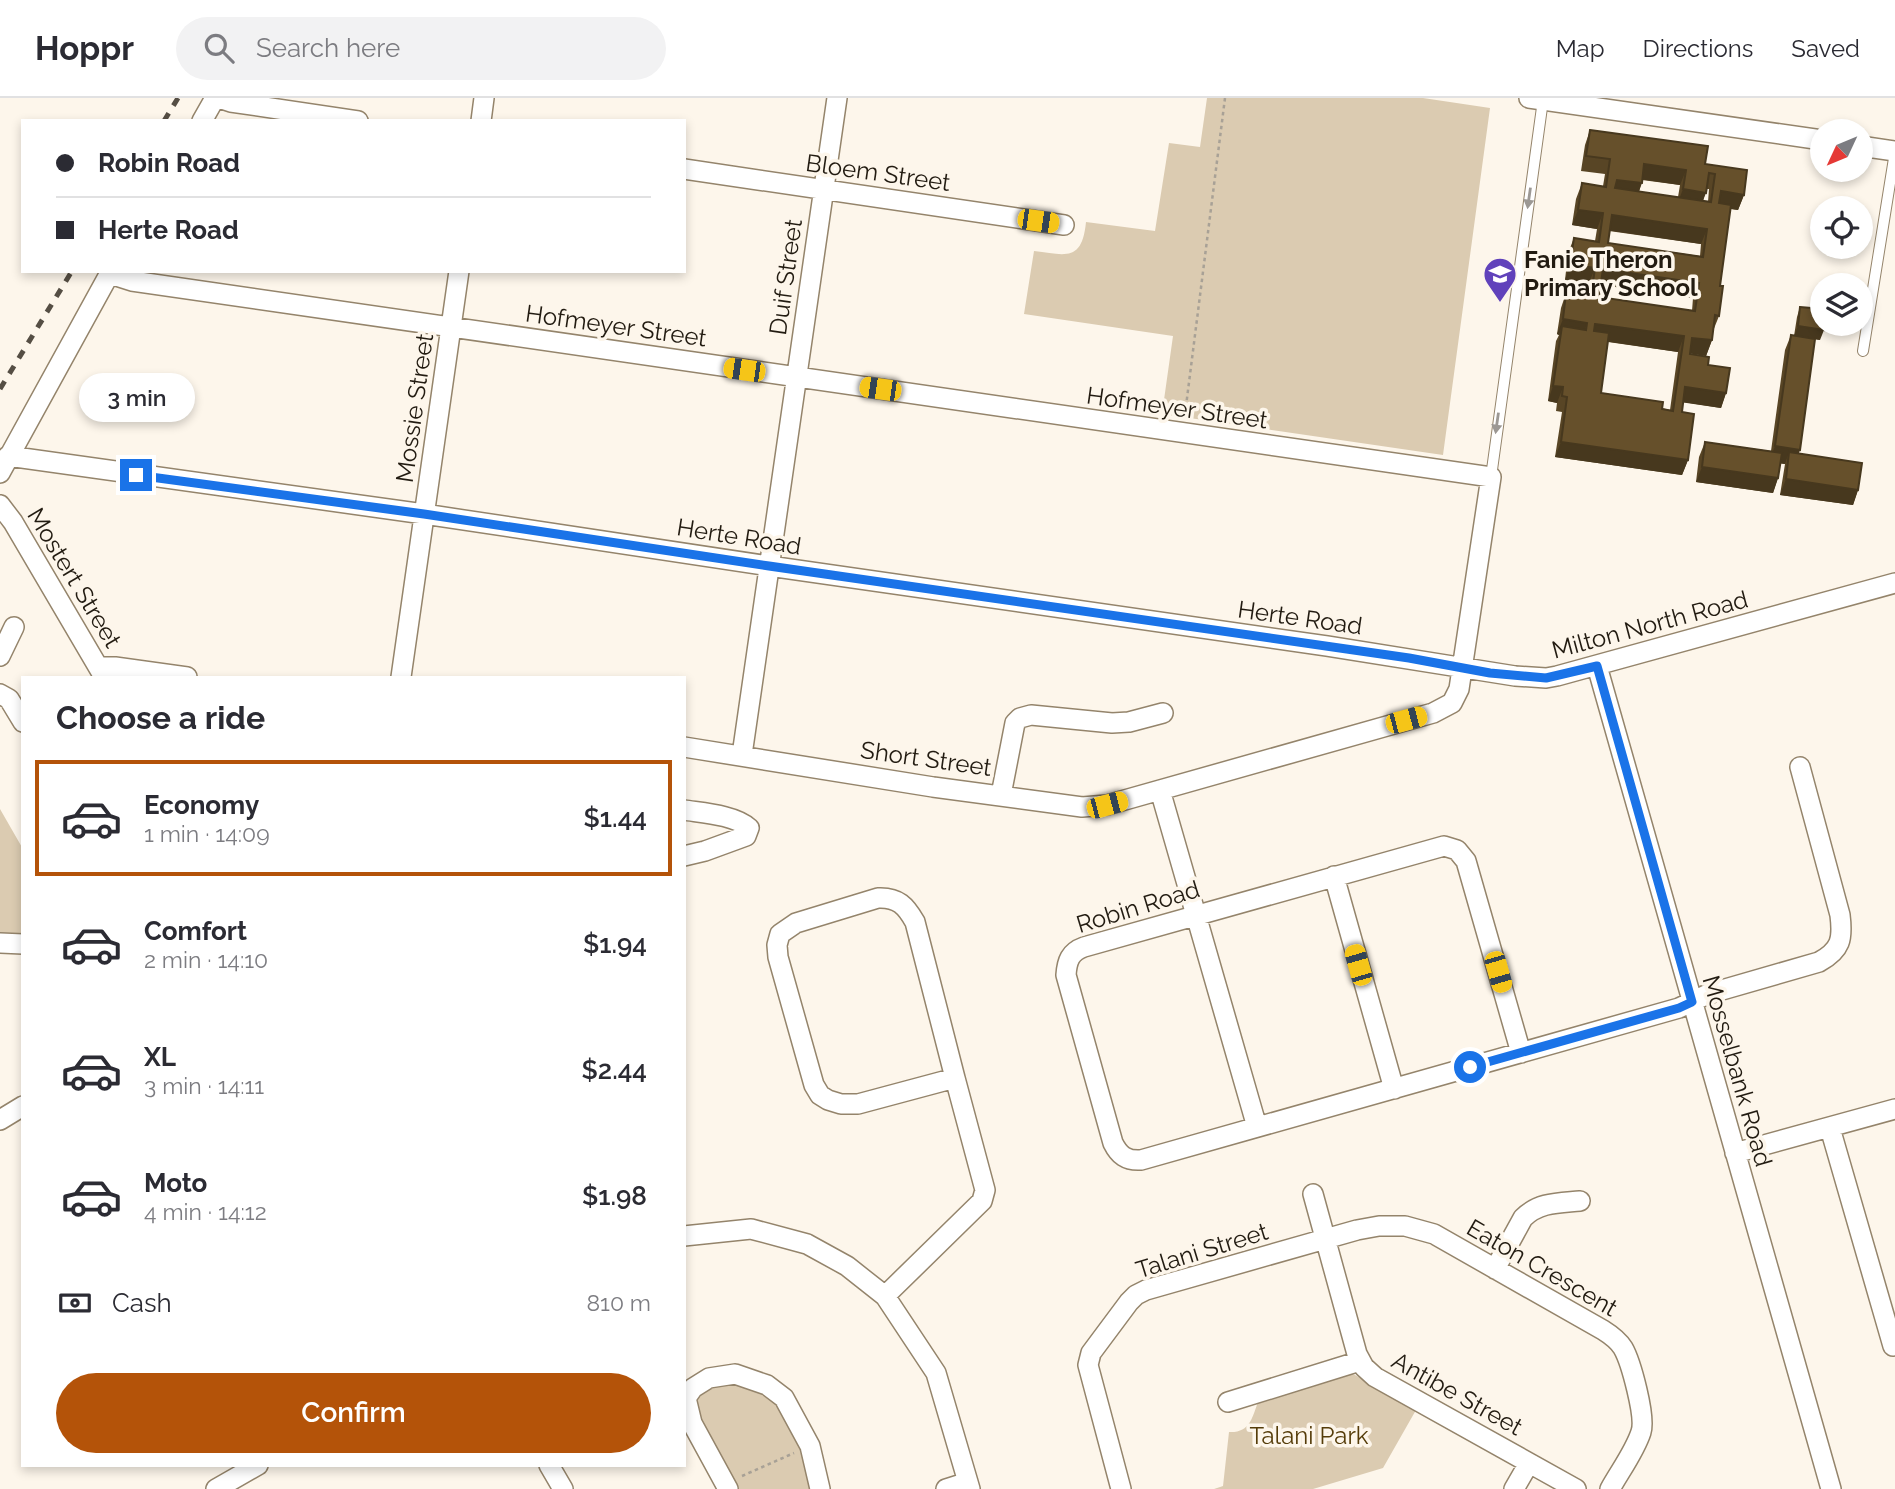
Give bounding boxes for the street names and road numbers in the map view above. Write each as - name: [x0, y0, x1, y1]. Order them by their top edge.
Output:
- street label: Bloem Street: [804, 148, 952, 197]
- street label: Duif Street: [763, 217, 808, 337]
- street label: Hofmeyer Street: [524, 298, 708, 353]
- street label: Mossie Street: [390, 331, 439, 484]
- street label: Hofmeyer Street: [1085, 380, 1269, 435]
- street label: Mostert Street: [21, 503, 127, 653]
- street label: Herte Road: [675, 512, 803, 561]
- street label: Milton North Road: [1549, 584, 1751, 665]
- street label: Herte Road: [1236, 594, 1364, 641]
- street label: Short Street: [859, 735, 993, 782]
- street label: Robin Road: [1073, 874, 1203, 939]
- street label: Mosselbank Road: [1696, 972, 1779, 1170]
- street label: Eaton Crescent: [1462, 1213, 1623, 1322]
- street label: Talani Street: [1132, 1217, 1271, 1284]
- street label: Antibe Street: [1387, 1346, 1528, 1441]

